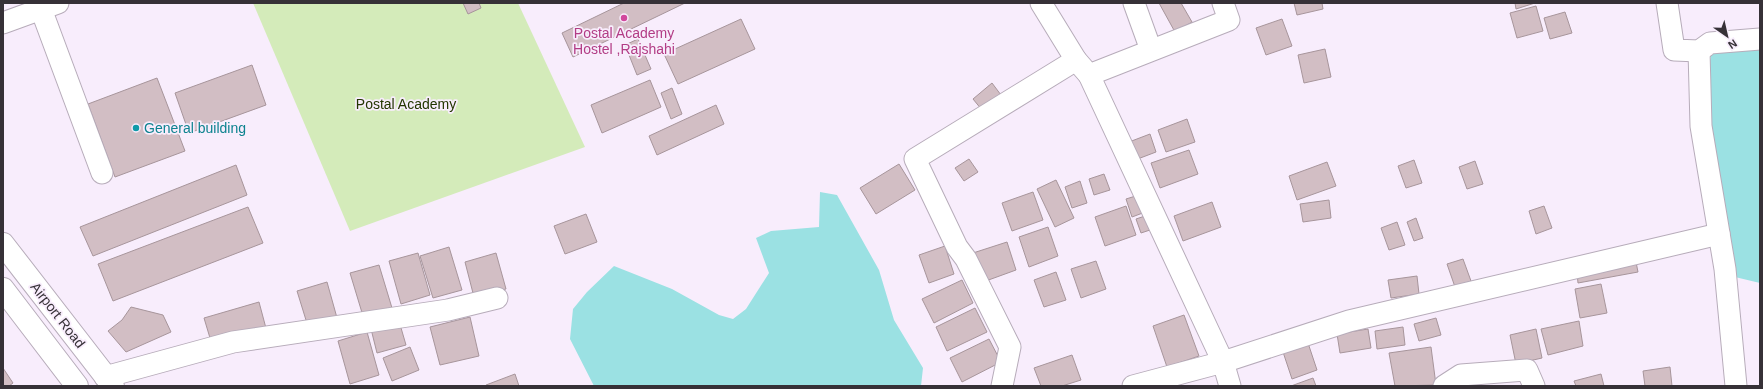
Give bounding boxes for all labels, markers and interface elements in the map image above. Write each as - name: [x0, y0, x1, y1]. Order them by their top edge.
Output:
- marker: Postal Academy Hostel ,Rajshahi: [619, 13, 629, 23]
- north arrow: [1707, 16, 1747, 56]
- place label: Postal Academy Hostel ,Rajshahi: [573, 25, 675, 57]
- text: N: [1726, 37, 1739, 52]
- park label: Postal Academy: [356, 96, 456, 112]
- place label: General building: [144, 120, 246, 136]
- marker: General building: [131, 123, 141, 133]
- street label: Airport Road: [28, 279, 88, 351]

